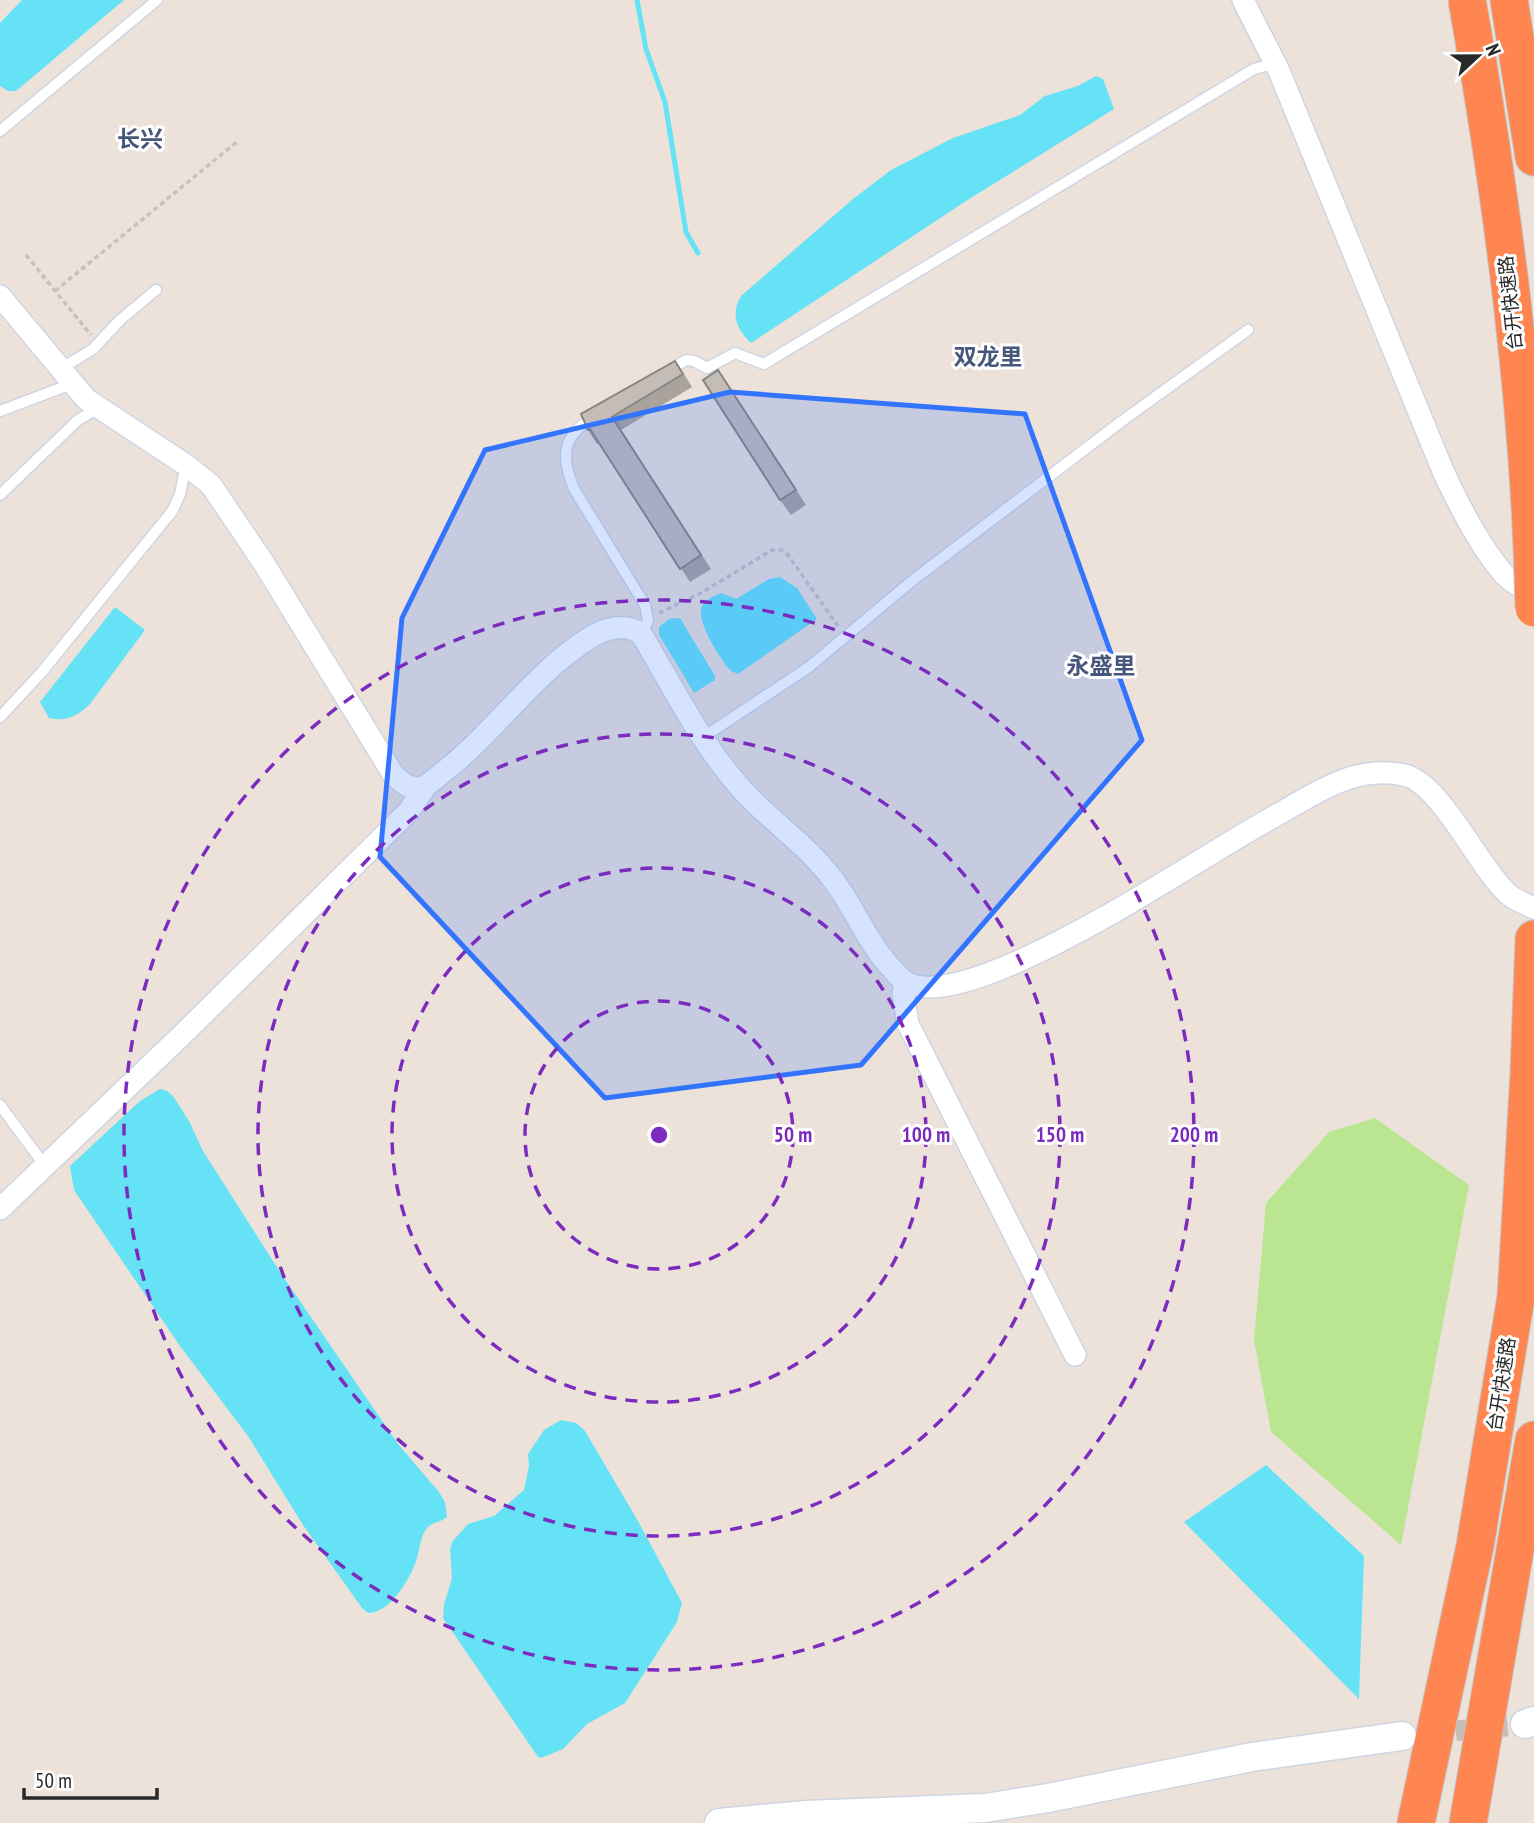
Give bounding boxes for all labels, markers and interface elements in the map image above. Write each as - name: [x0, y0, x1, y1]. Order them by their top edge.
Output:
- north arrow: [1443, 21, 1513, 91]
- text: N: [1481, 40, 1507, 59]
- district label: 长兴: [117, 124, 163, 153]
- street label: 台开快速路: [1493, 254, 1527, 352]
- district label: 双龙里: [954, 342, 1023, 371]
- district label: 永盛里: [1067, 651, 1136, 680]
- text: 50 m: [774, 1121, 812, 1148]
- text: 100 m: [902, 1121, 950, 1148]
- text: 150 m: [1036, 1121, 1084, 1148]
- text: 200 m: [1170, 1121, 1218, 1148]
- centre of rings: [647, 1123, 671, 1147]
- street label: 台开快速路: [1482, 1335, 1520, 1433]
- scale bar: [24, 1756, 158, 1800]
- text: 50 m: [35, 1767, 72, 1794]

